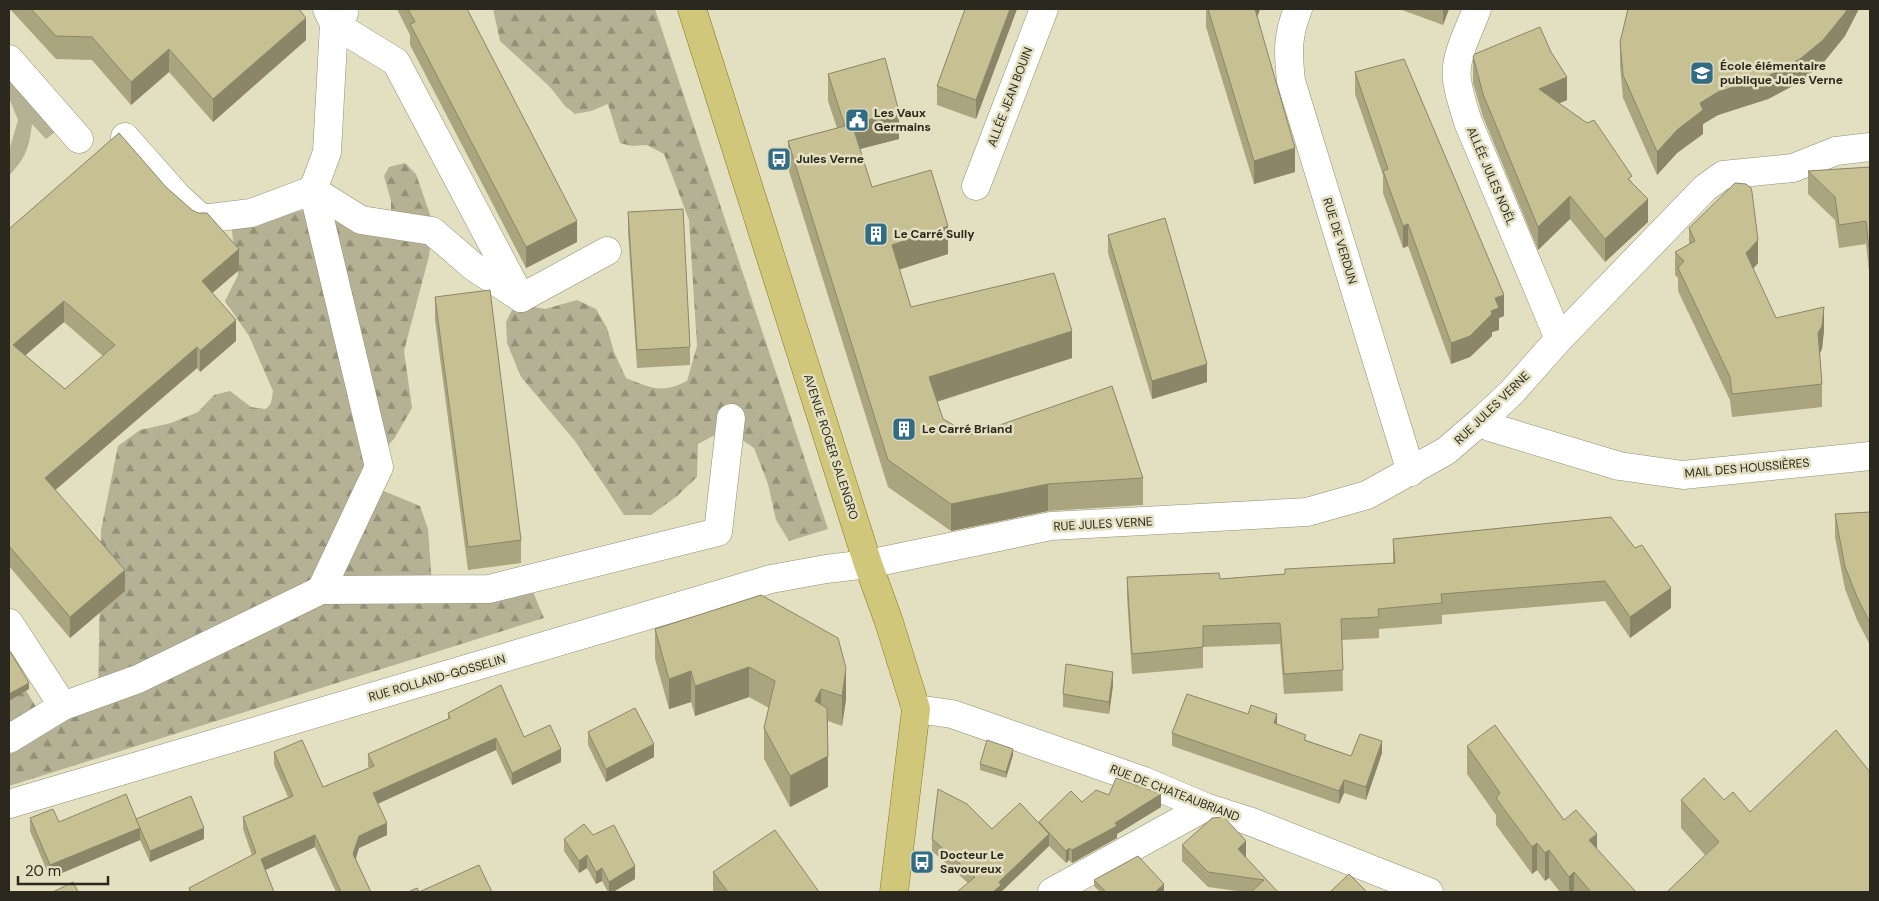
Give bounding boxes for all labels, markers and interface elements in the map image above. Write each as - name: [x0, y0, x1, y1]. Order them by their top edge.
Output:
- street label: ALLÉE JEAN BOUIN: [984, 45, 1036, 149]
- place label: École élémentaire publique Jules Verne: [1720, 58, 1843, 88]
- school or university icon: École élémentaire publique Jules Verne: [1689, 60, 1715, 86]
- place label: Les Vaux Germains: [874, 105, 931, 135]
- public building icon: Les Vaux Germains: [844, 107, 870, 133]
- street label: ALLÉE JULES NOËL: [1463, 124, 1519, 228]
- bus stop icon: Jules Verne: [766, 146, 792, 172]
- place label: Jules Verne: [796, 151, 864, 167]
- street label: RUE DE VERDUN: [1319, 196, 1361, 286]
- building icon: Le Carré Sully: [863, 221, 889, 247]
- place label: Le Carré Sully: [894, 226, 975, 242]
- street label: RUE JULES VERNE: [1451, 368, 1533, 448]
- street label: AVENUE ROGER SALENGRO: [800, 372, 862, 522]
- building icon: Le Carré Briand: [891, 416, 917, 442]
- place label: Le Carré Briand: [922, 421, 1012, 437]
- street label: MAIL DES HOUSSIÈRES: [1684, 455, 1810, 481]
- street label: RUE JULES VERNE: [1053, 513, 1153, 535]
- street label: RUE ROLLAND-GOSSELIN: [367, 651, 507, 705]
- street label: RUE DE CHATEAUBRIAND: [1108, 761, 1242, 825]
- place label: Docteur Le Savoureux: [940, 847, 1004, 877]
- bus stop icon: Docteur Le Savoureux: [909, 849, 935, 875]
- scale bar: [18, 854, 108, 886]
- text: 20 m: [25, 861, 61, 881]

